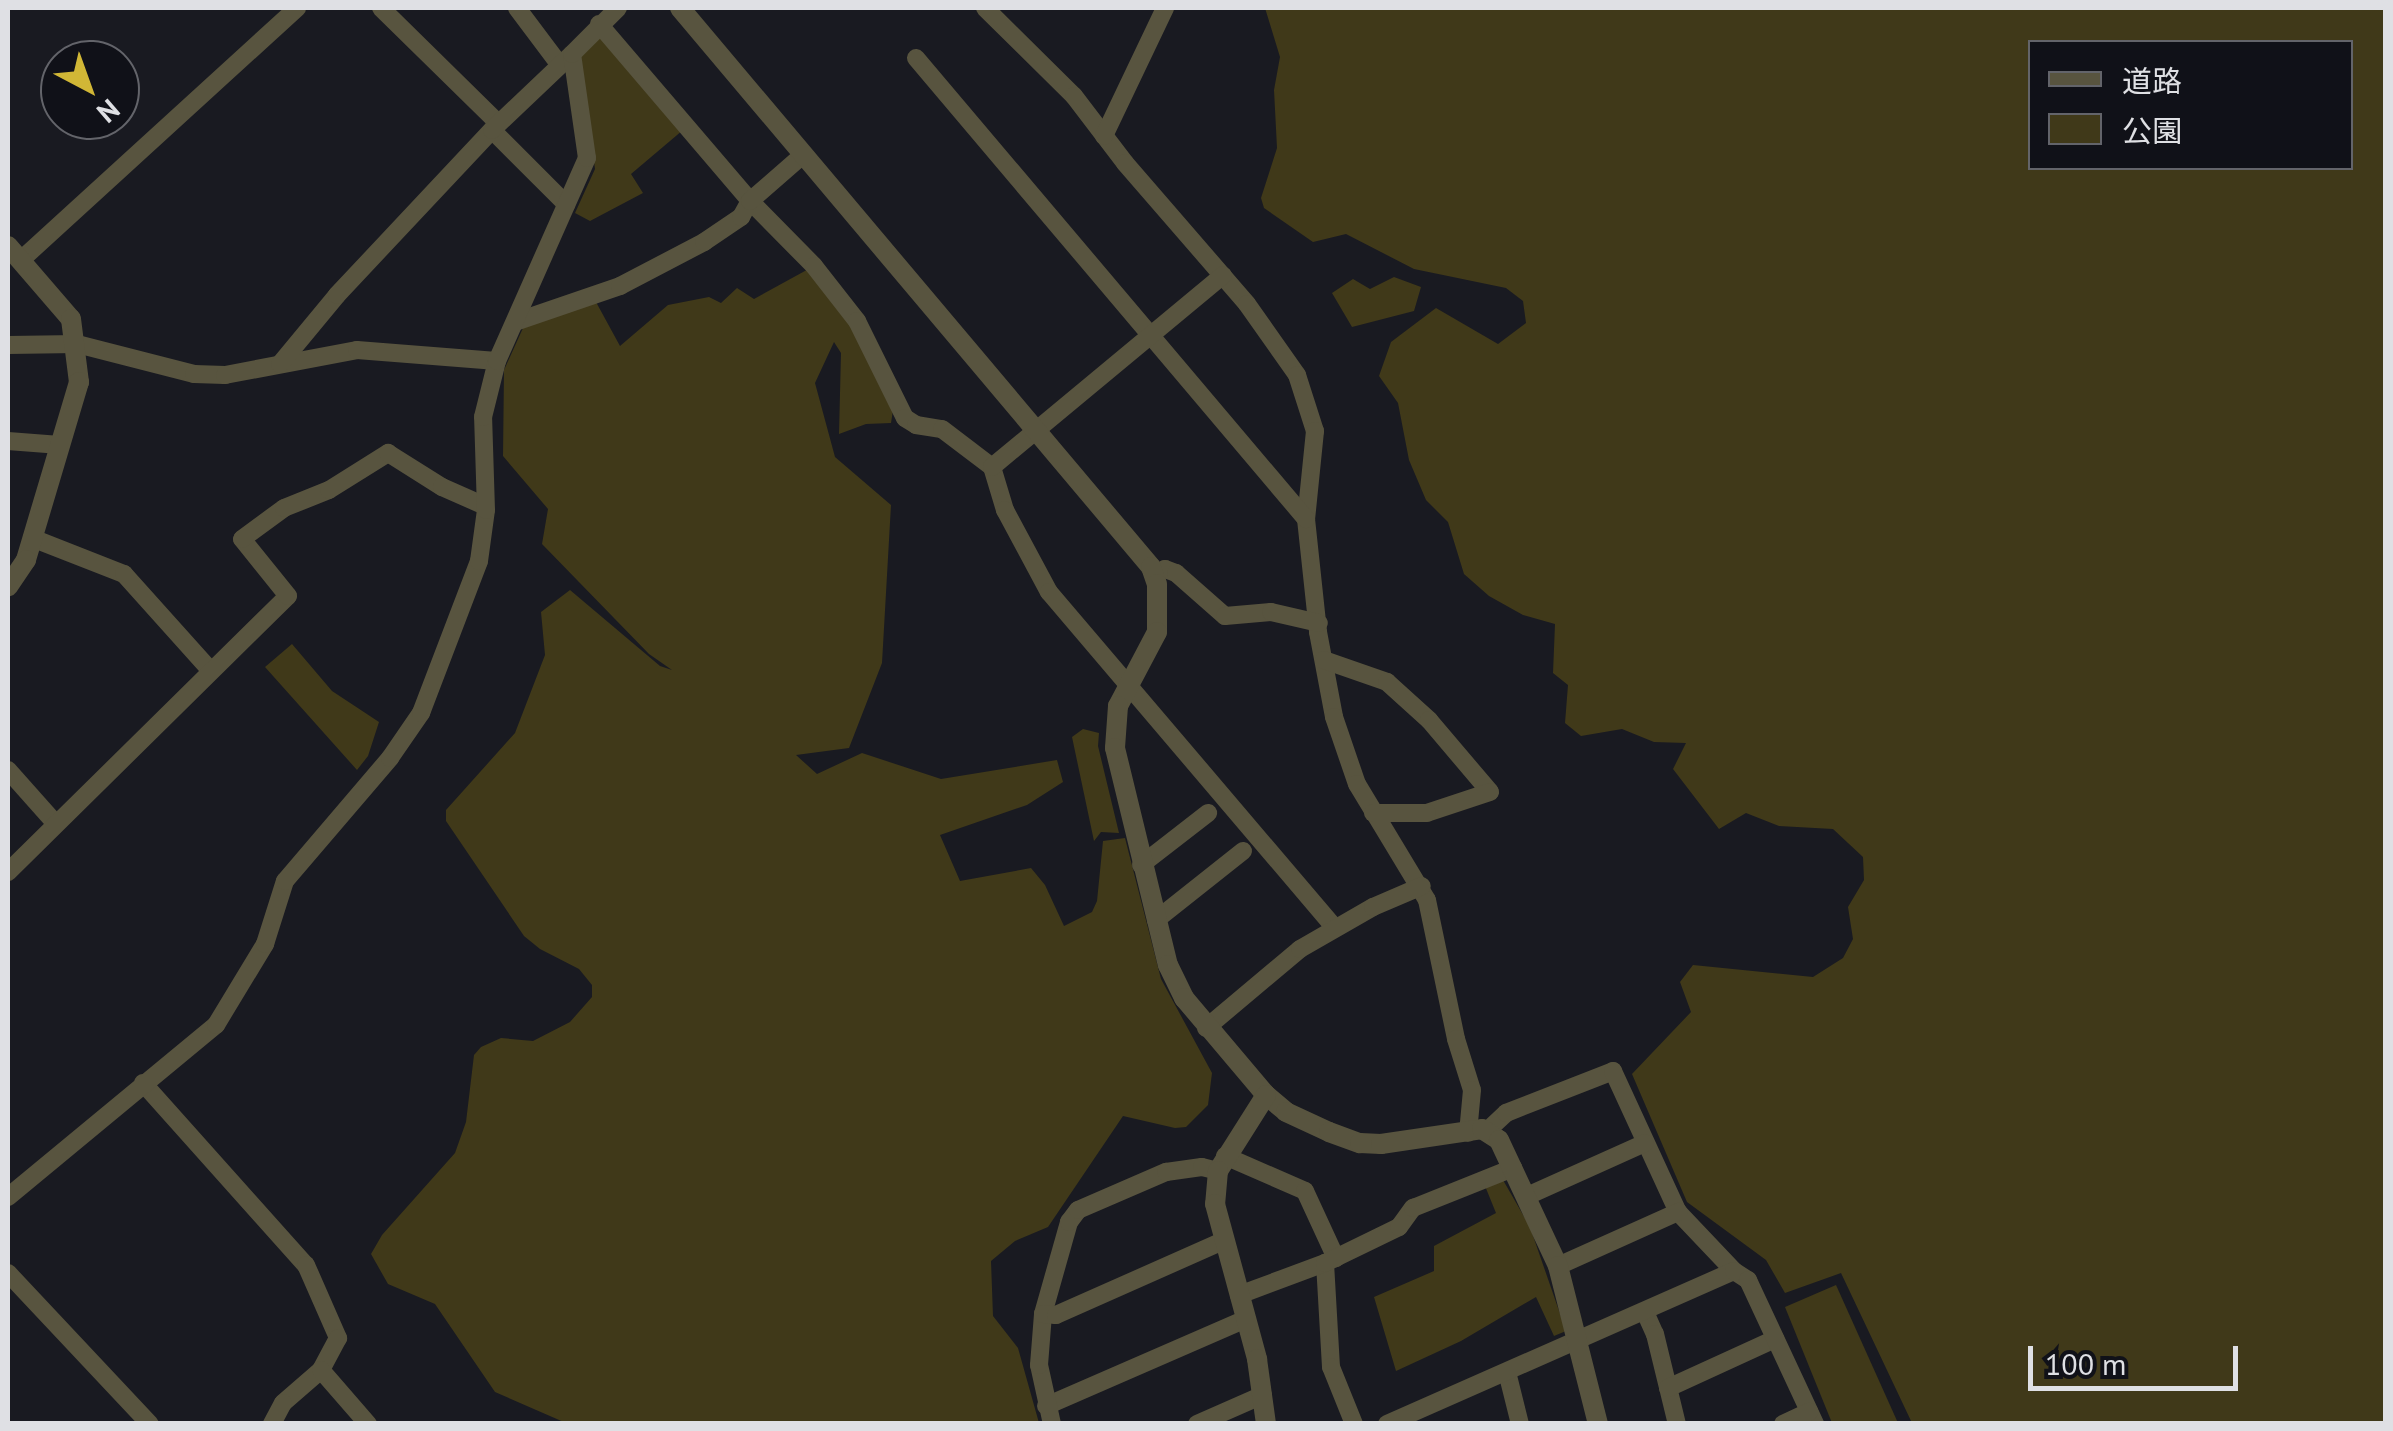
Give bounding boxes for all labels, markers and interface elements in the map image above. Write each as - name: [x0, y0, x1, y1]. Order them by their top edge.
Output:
- north arrow: [40, 40, 140, 140]
- legend: [2028, 40, 2353, 170]
- text: 道路: [2122, 61, 2182, 100]
- text: N: [90, 92, 128, 132]
- text: 公園: [2122, 111, 2182, 150]
- scale bar: [2033, 1326, 2243, 1388]
- text: 100 m: [2045, 1344, 2126, 1383]

